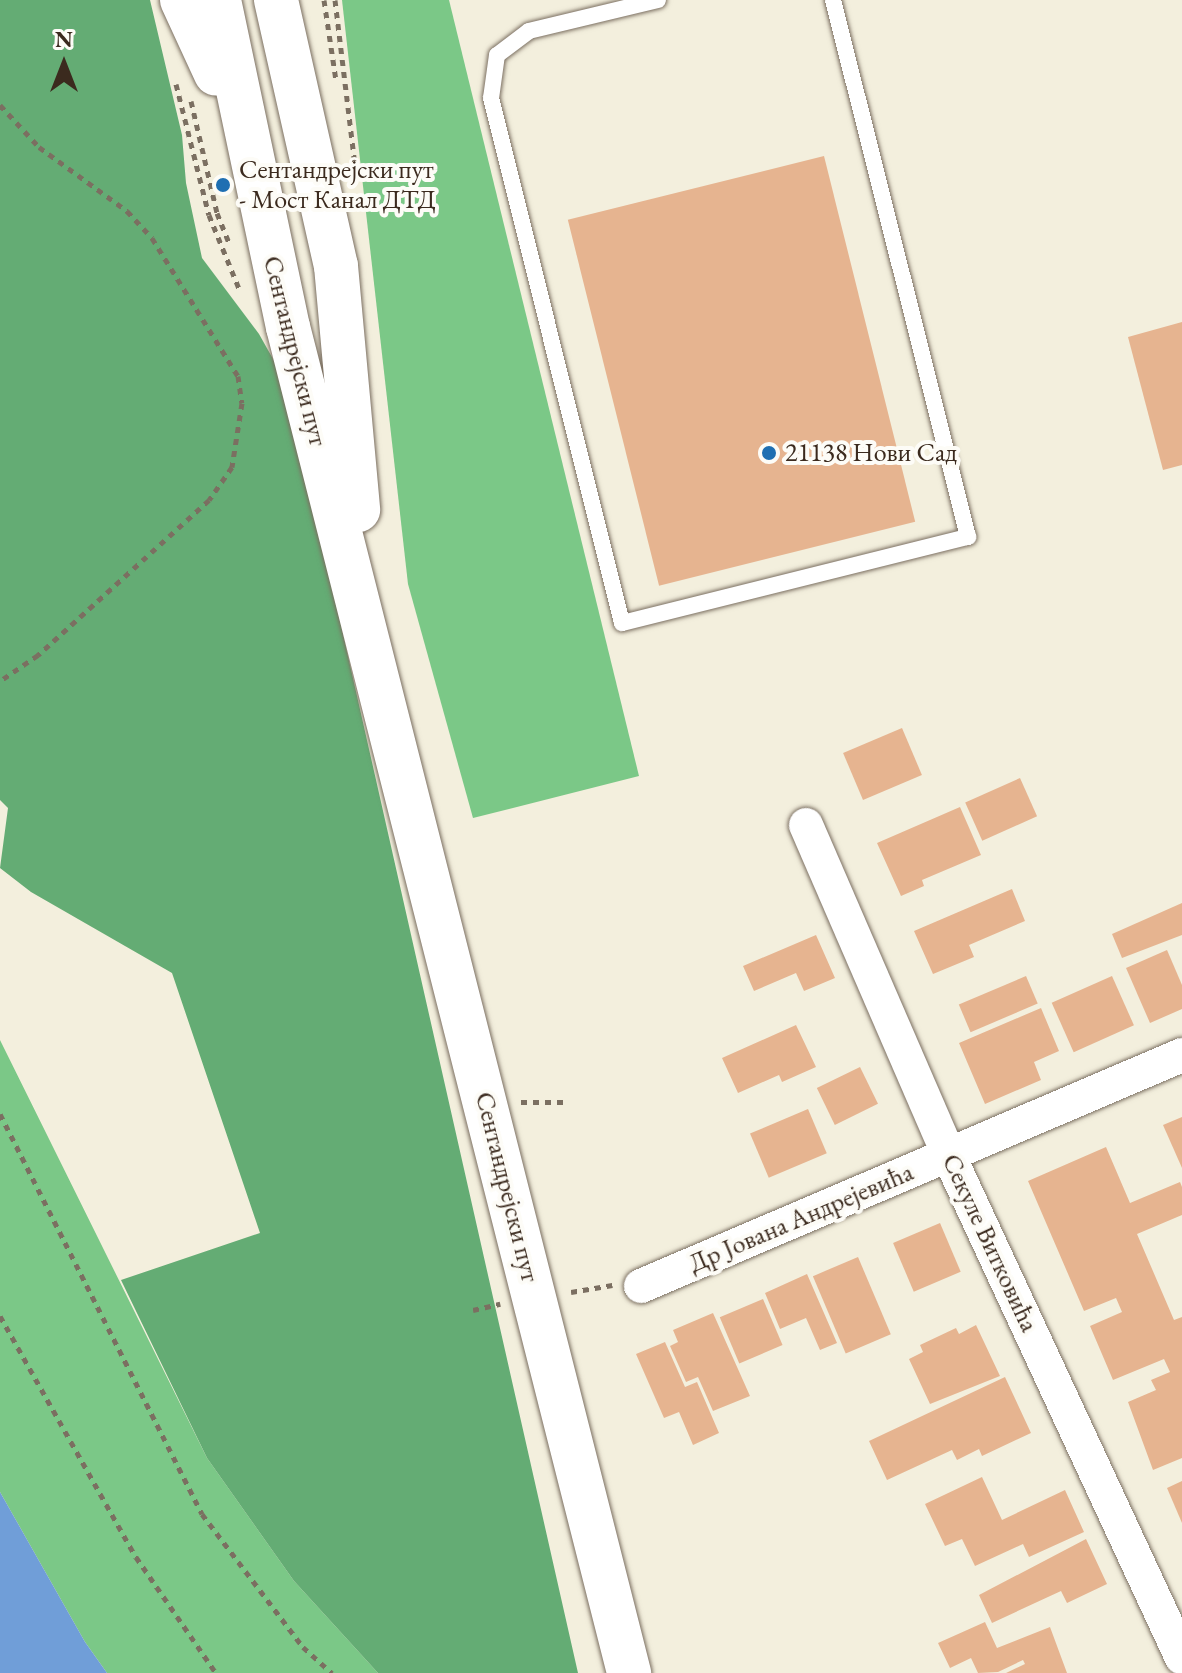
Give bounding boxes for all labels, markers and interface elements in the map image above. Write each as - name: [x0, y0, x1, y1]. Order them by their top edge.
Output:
- north arrow: [24, 24, 104, 104]
- text: N: [55, 25, 73, 54]
- place label: Сентандрејски пут - Мост Канал ДТД: [239, 154, 436, 216]
- marker: Сентандрејски пут - Мост Канал ДТД: [214, 176, 232, 194]
- street label: Сентандрејски пут: [256, 253, 334, 449]
- place label: 21138 Нови Сад: [785, 437, 957, 469]
- marker: 21138 Нови Сад: [760, 444, 778, 462]
- street label: Сентандрејски пут: [468, 1089, 546, 1285]
- street label: Секуле Витковића: [935, 1149, 1045, 1337]
- street label: Др Јована Андрејевића: [684, 1157, 918, 1279]

